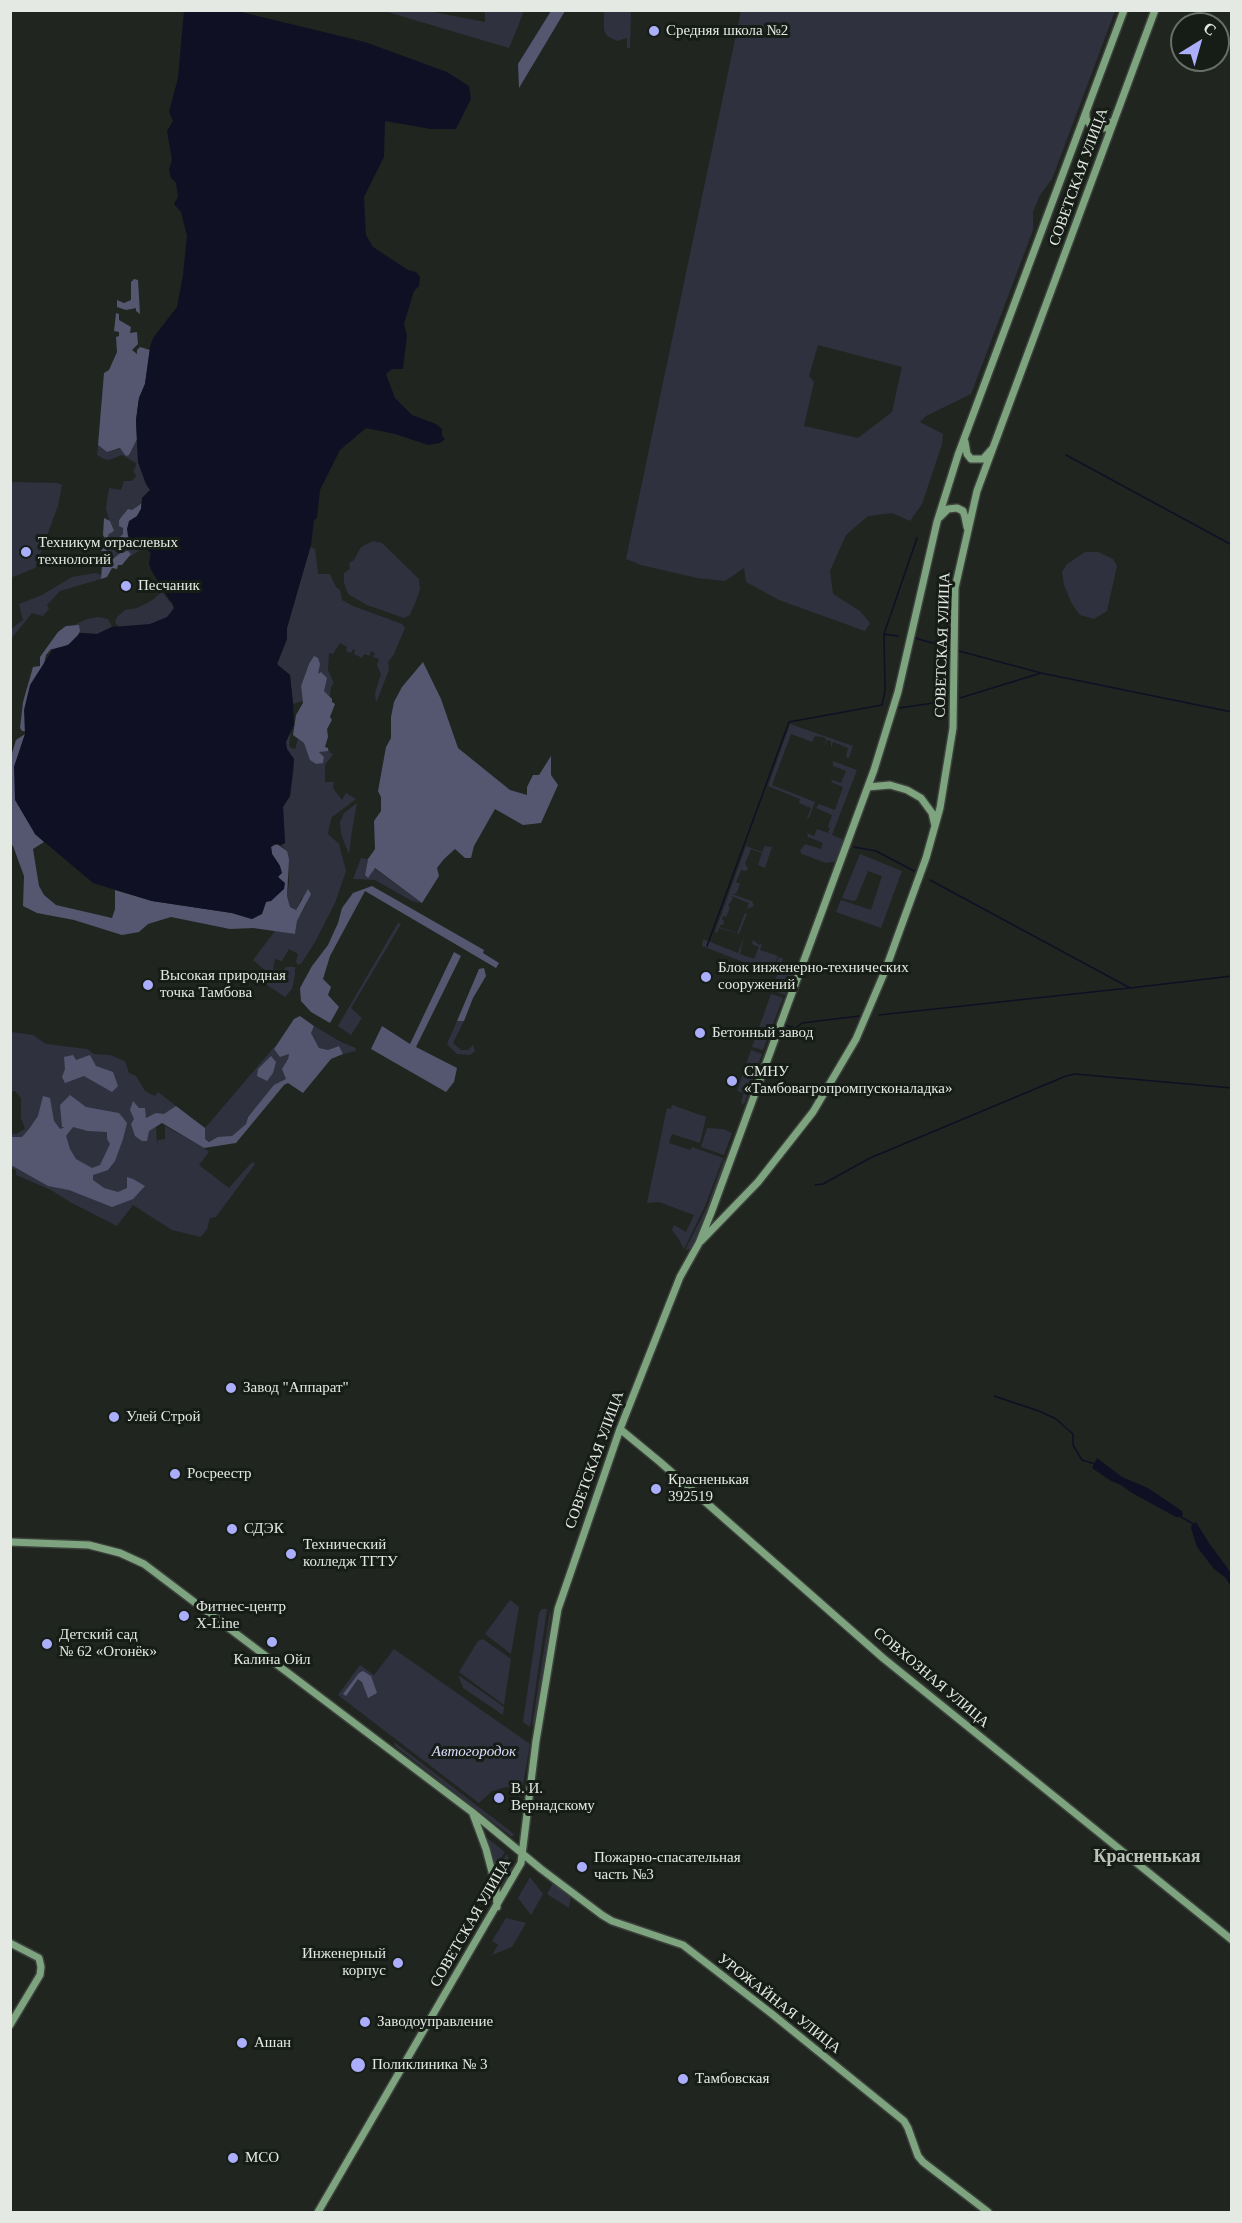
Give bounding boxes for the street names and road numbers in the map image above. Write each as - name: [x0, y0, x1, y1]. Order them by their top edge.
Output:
- street label: СОВЕТСКАЯ УЛИЦА: [1046, 106, 1112, 248]
- street label: СОВЕТСКАЯ УЛИЦА: [931, 572, 955, 718]
- street label: СОВЕТСКАЯ УЛИЦА: [562, 1389, 628, 1531]
- street label: СОВХОЗНАЯ УЛИЦА: [869, 1624, 993, 1732]
- street label: СОВЕТСКАЯ УЛИЦА: [427, 1856, 515, 1990]
- street label: УРОЖАЙНАЯ УЛИЦА: [714, 1950, 844, 2058]

